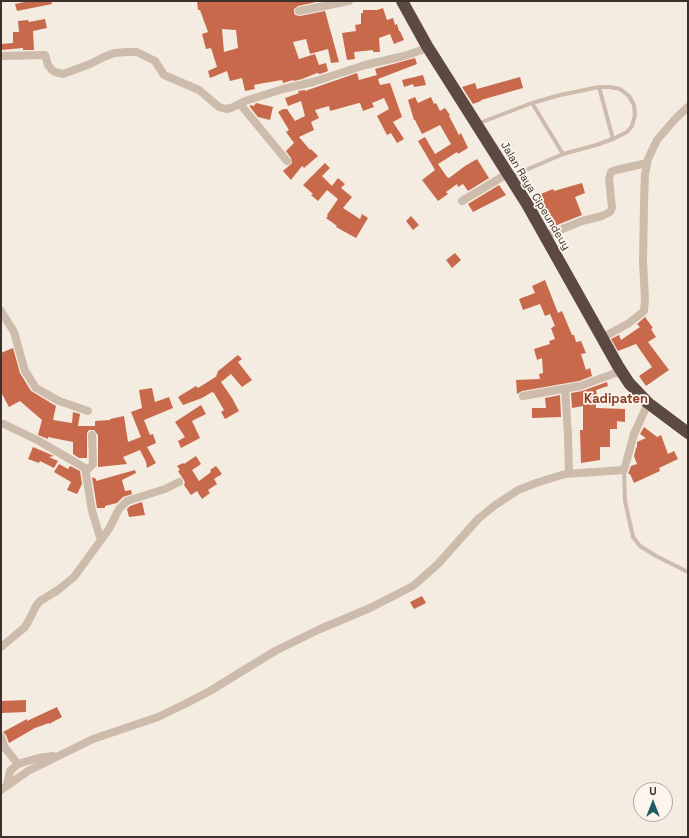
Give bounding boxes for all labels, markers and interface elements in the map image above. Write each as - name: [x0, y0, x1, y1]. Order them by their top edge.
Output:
- street label: Jalan Raya Cipeundeuy: [497, 139, 573, 253]
- district label: Kadipaten: [584, 391, 648, 407]
- north arrow: [633, 782, 673, 822]
- text: U: [649, 784, 657, 798]

